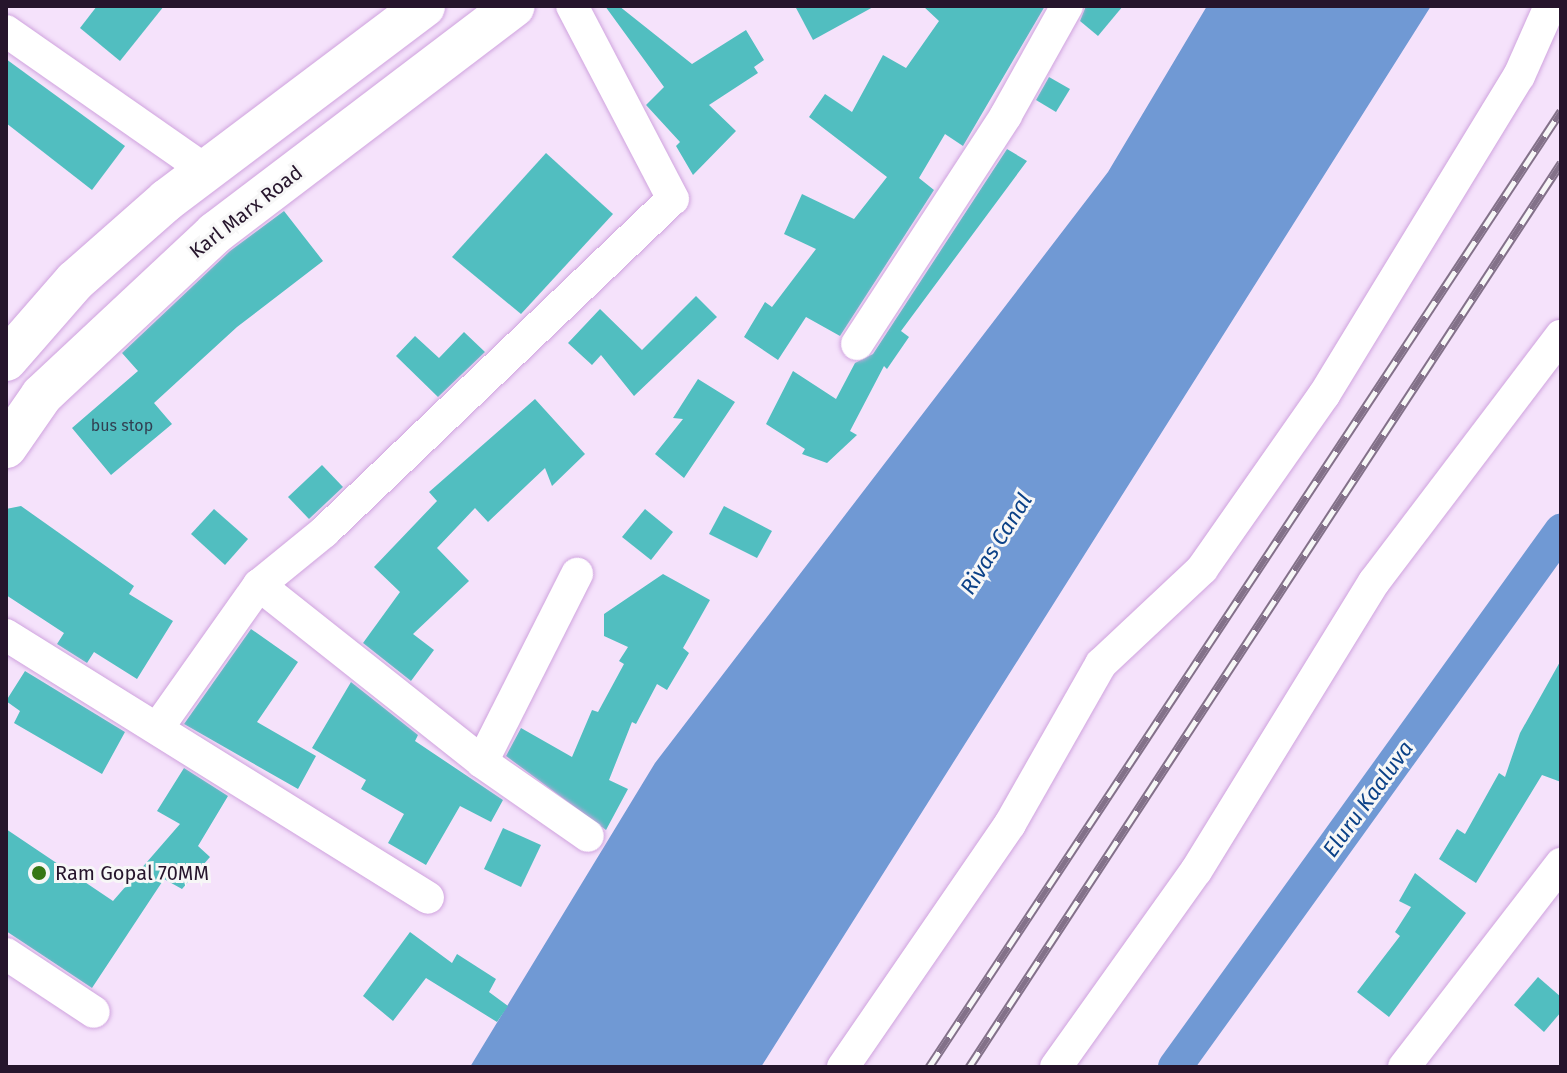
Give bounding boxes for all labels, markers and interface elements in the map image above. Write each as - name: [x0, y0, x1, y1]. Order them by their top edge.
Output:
- street label: Karl Marx Road: [185, 160, 307, 264]
- house number: bus stop: [91, 416, 153, 436]
- water label: Rivas Canal: [955, 489, 1037, 599]
- water label: Eluru Kaaluva: [1317, 736, 1419, 862]
- place label: Ram Gopal 70MM: [55, 861, 209, 885]
- marker: Ram Gopal 70MM: [30, 864, 48, 882]

